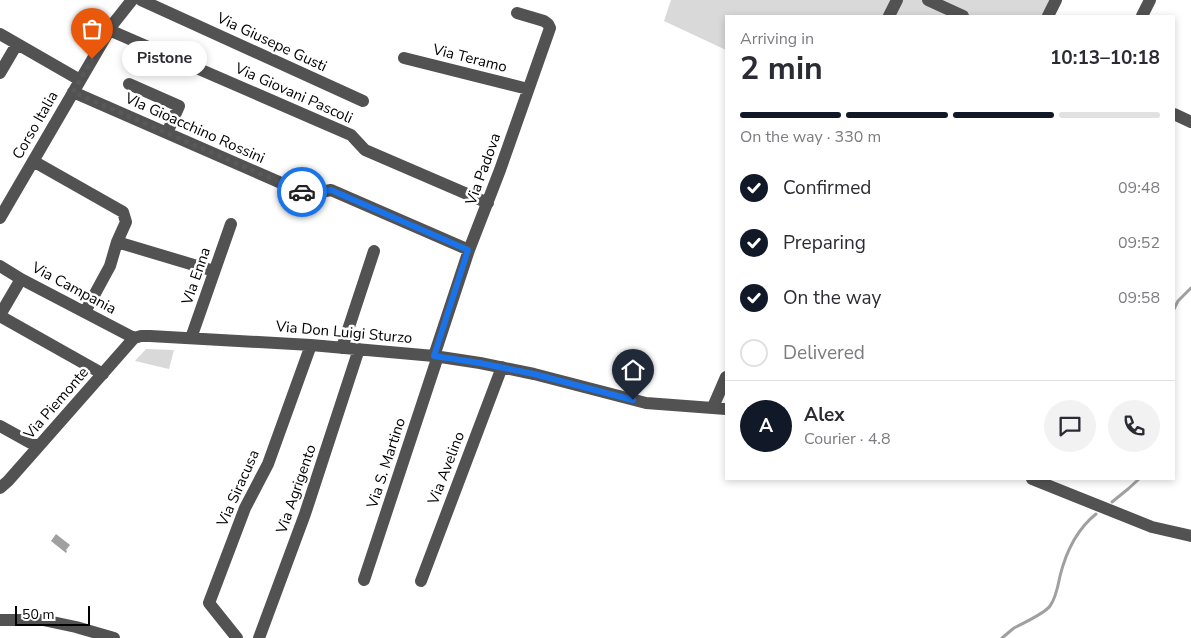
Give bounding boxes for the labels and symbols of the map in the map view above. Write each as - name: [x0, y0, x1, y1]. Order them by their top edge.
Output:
- street label: Via Giusepe Gusti: [213, 7, 330, 76]
- pin: [71, 8, 113, 59]
- street label: Via Teramo: [430, 39, 509, 77]
- callout: Pistone: [122, 42, 207, 76]
- street label: Via Giovani Pascoli: [231, 58, 356, 128]
- street label: Corso Italia: [7, 87, 63, 163]
- street label: VIa Gioacchino Rossini: [121, 88, 268, 168]
- street label: Via Padova: [460, 130, 505, 209]
- courier: [277, 167, 327, 217]
- street label: VIa Enna: [176, 245, 215, 308]
- street label: Via Campania: [27, 257, 120, 319]
- street label: Via Don Luigi Sturzo: [274, 316, 413, 348]
- pin: [612, 349, 654, 400]
- street label: Via Piemonte: [18, 363, 93, 444]
- street label: Via S. Martino: [362, 415, 410, 512]
- street label: Via Avelino: [423, 429, 469, 508]
- street label: Via Agrigento: [271, 442, 321, 537]
- street label: Via Siracusa: [212, 446, 264, 530]
- scale bar: [15, 603, 90, 626]

